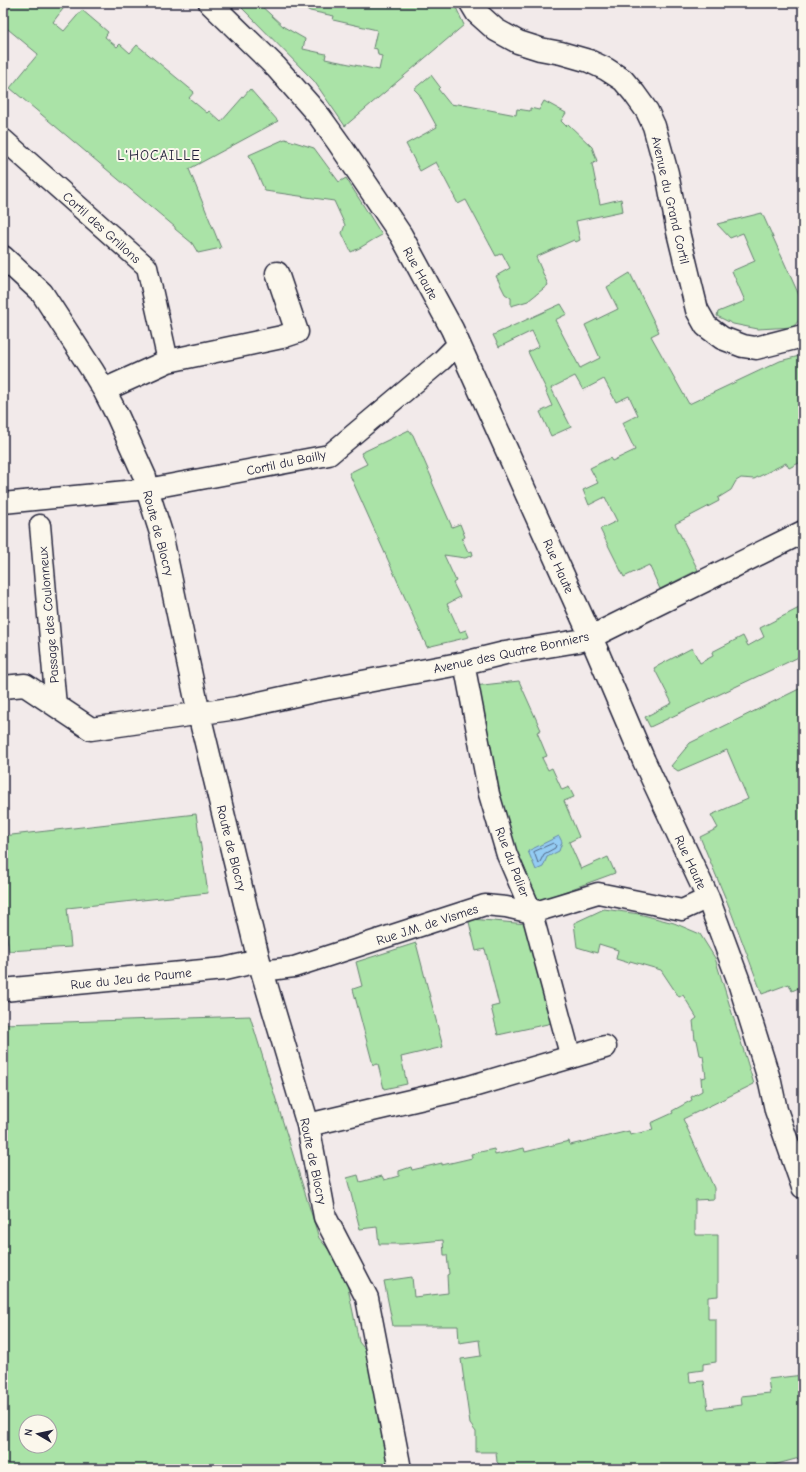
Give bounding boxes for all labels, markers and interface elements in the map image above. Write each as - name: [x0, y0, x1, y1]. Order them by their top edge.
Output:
- street label: Avenue du Grand Cortil: [649, 135, 693, 265]
- district label: L'HOCAILLE: [117, 147, 201, 164]
- street label: Cortil des Grillons: [60, 188, 144, 266]
- street label: Rue Haute: [400, 244, 441, 303]
- street label: Cortil du Bailly: [245, 447, 327, 478]
- street label: Route de Blocry: [140, 489, 177, 578]
- street label: Rue Haute: [540, 537, 577, 596]
- street label: Passage des Coulonneux: [35, 545, 62, 684]
- street label: Avenue des Quatre Bonniers: [432, 629, 590, 676]
- street label: Route de Blocry: [214, 804, 249, 893]
- street label: Rue du Palier: [492, 825, 533, 900]
- street label: Rue Haute: [672, 833, 710, 892]
- street label: Rue J.M. de Vismes: [374, 901, 480, 948]
- street label: Rue du Jeu de Paume: [70, 965, 193, 992]
- street label: Route de Blocry: [297, 1116, 330, 1206]
- north arrow: [18, 1414, 58, 1454]
- text: N: [22, 1428, 36, 1437]

